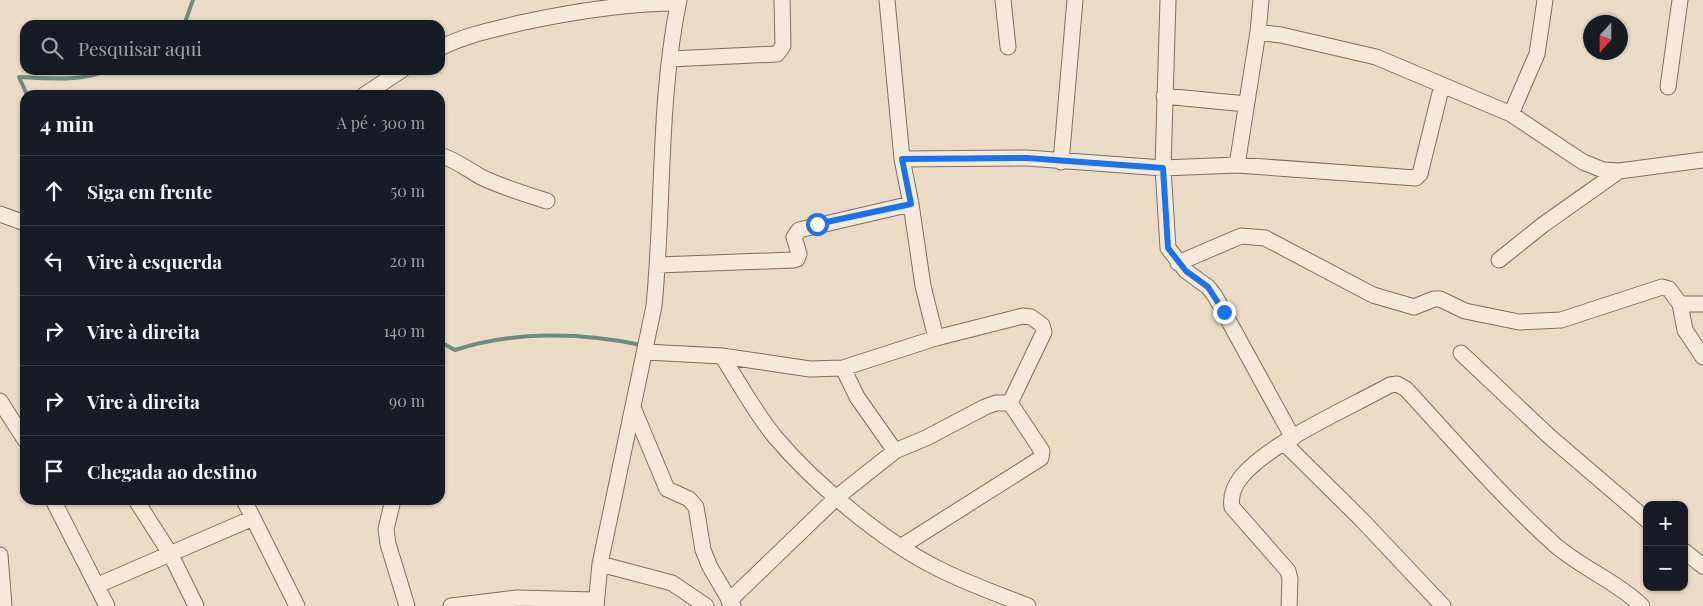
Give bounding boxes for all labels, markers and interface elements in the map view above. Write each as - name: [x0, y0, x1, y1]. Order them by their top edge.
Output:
- north arrow: [1583, 15, 1628, 60]
- search box: [20, 20, 445, 75]
- icon: search: [38, 34, 66, 62]
- text: Pesquisar aqui: [78, 35, 202, 61]
- text: 4 min: [40, 109, 94, 137]
- text: A pé · 300 m: [337, 112, 425, 133]
- icon: ahead: [40, 177, 68, 205]
- text: Siga em frente: [87, 178, 212, 204]
- text: 50 m: [391, 180, 425, 201]
- route start: [806, 213, 829, 236]
- icon: left: [40, 247, 68, 275]
- text: Vire à esquerda: [87, 248, 222, 274]
- text: 20 m: [390, 250, 425, 271]
- route end: [1213, 301, 1236, 324]
- icon: right: [40, 317, 68, 345]
- text: Vire à direita: [87, 318, 200, 344]
- text: 140 m: [383, 320, 425, 341]
- icon: right: [40, 387, 68, 415]
- text: Vire à direita: [87, 388, 200, 414]
- text: 90 m: [389, 390, 425, 411]
- icon: arrive: [40, 457, 68, 485]
- text: Chegada ao destino: [87, 458, 257, 484]
- map controls: [1643, 501, 1688, 591]
- button: +: [1643, 501, 1688, 546]
- button: −: [1643, 546, 1688, 591]

